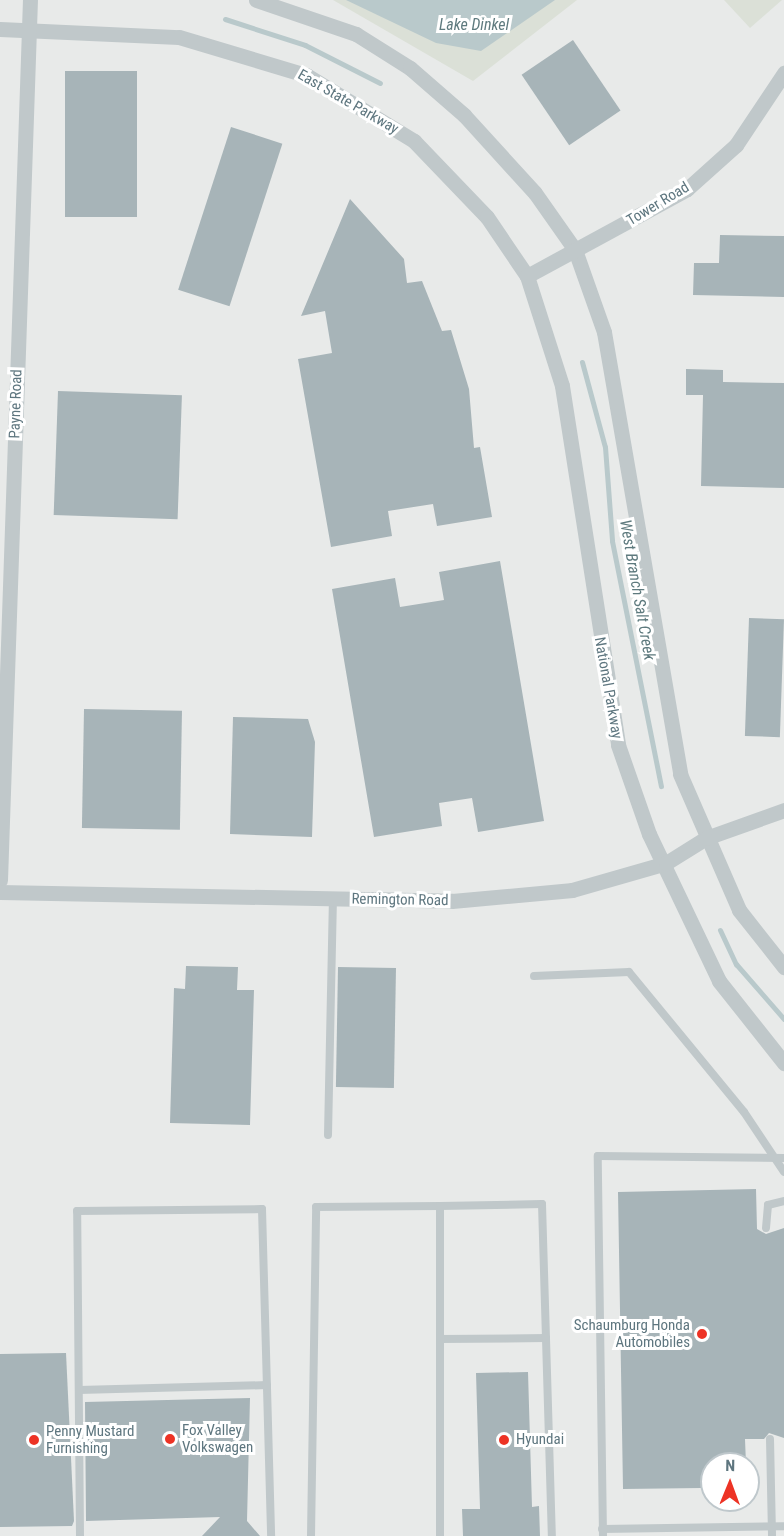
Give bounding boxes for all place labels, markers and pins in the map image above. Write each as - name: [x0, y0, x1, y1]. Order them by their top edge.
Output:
- place label: Schaumburg Honda Automobiles: [574, 1316, 690, 1351]
- marker: Schaumburg Honda Automobiles: [695, 1327, 709, 1341]
- place label: Fox Valley Volkswagen: [182, 1421, 253, 1456]
- place label: Penny Mustard Furnishing: [46, 1422, 134, 1457]
- place label: Hyundai: [516, 1431, 564, 1449]
- marker: Fox Valley Volkswagen: [163, 1432, 177, 1446]
- marker: Penny Mustard Furnishing: [27, 1433, 41, 1447]
- marker: Hyundai: [497, 1433, 511, 1447]

